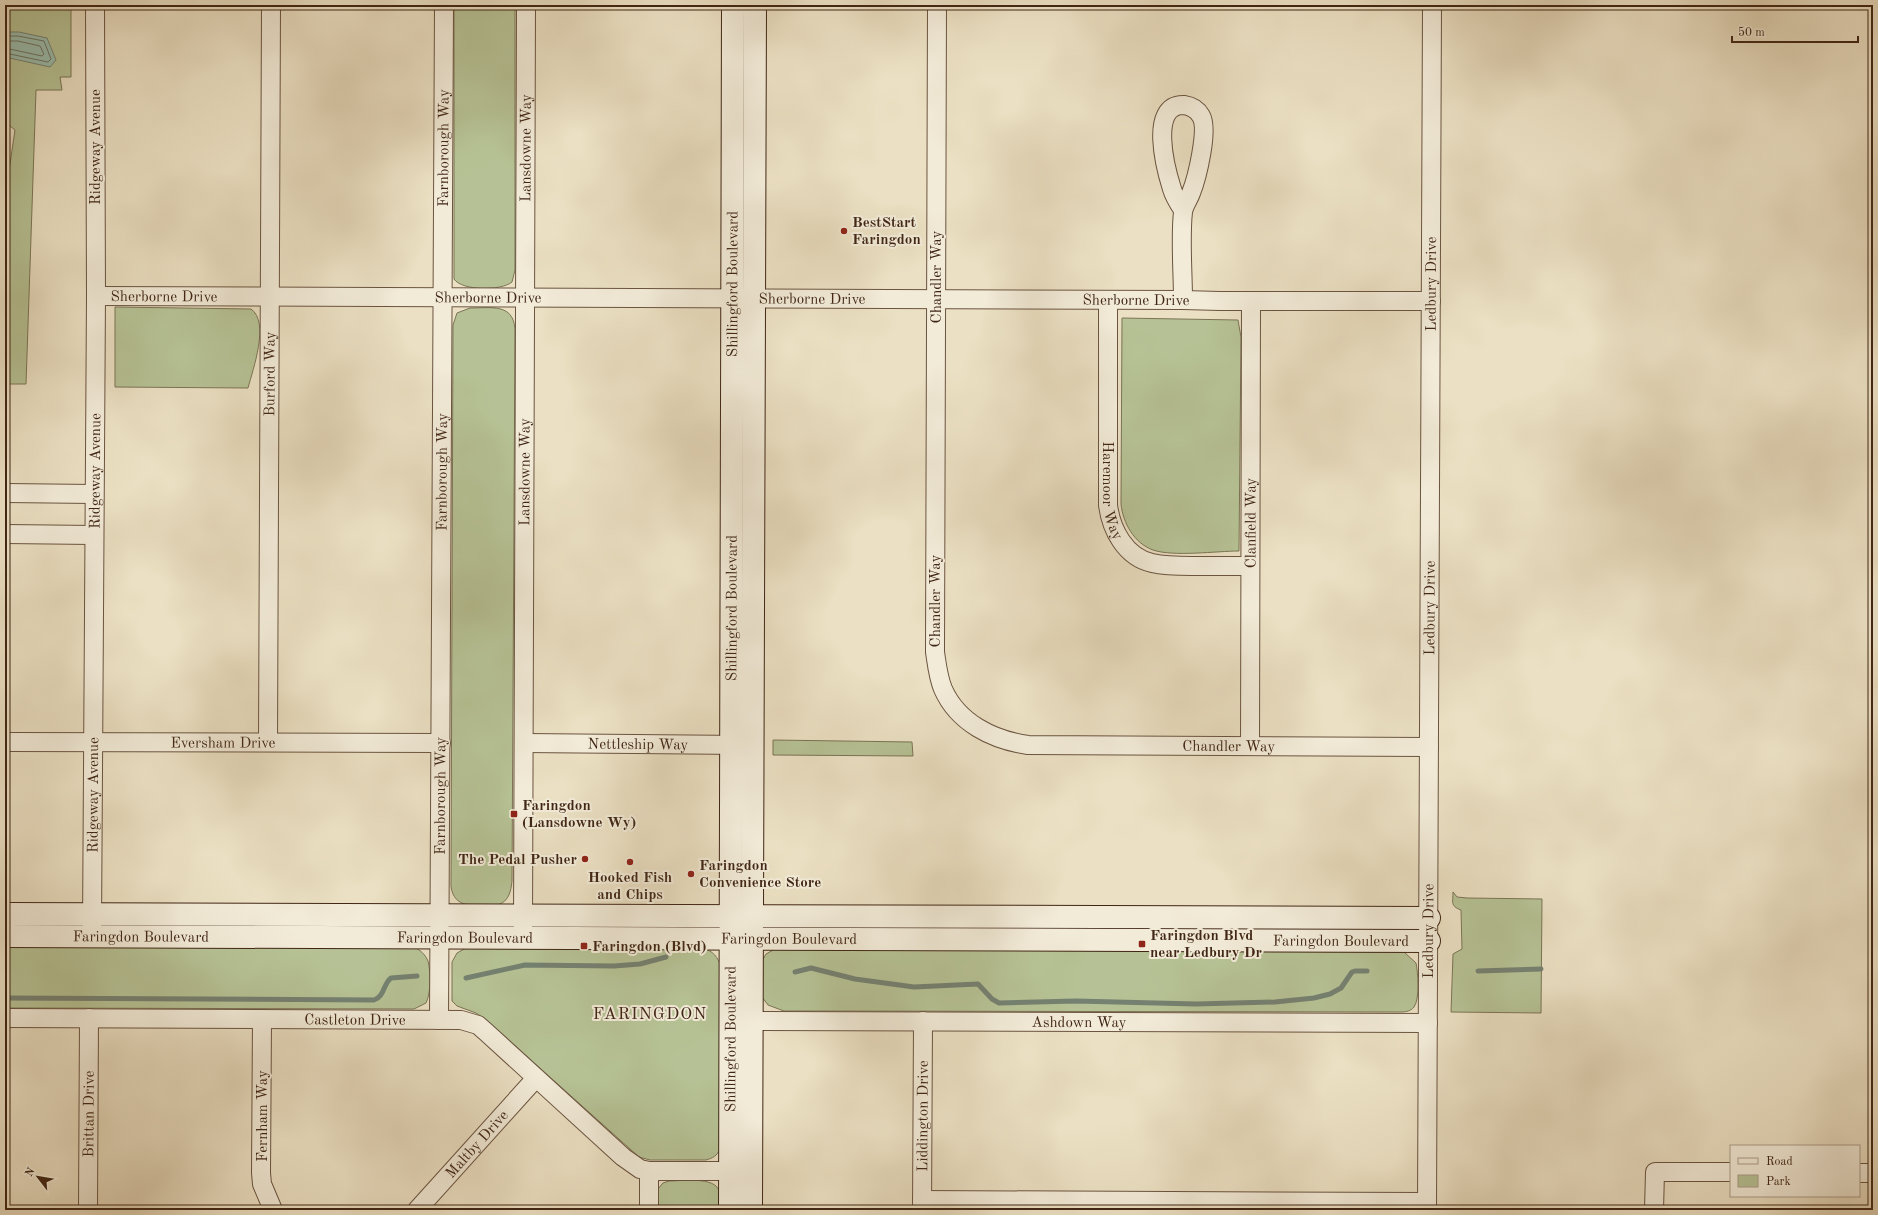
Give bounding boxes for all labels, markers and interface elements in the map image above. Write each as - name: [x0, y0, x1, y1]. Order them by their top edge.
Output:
- scale bar: [1732, 18, 1858, 44]
- text: 50 m: [1738, 26, 1765, 39]
- street label: Ridgeway Avenue: [89, 89, 104, 205]
- street label: Farnborough Way: [437, 89, 453, 207]
- street label: Lansdowne Way: [519, 94, 535, 202]
- street label: Shillingford Boulevard: [726, 211, 741, 357]
- place label: BestStart Faringdon: [852, 216, 921, 248]
- marker: BestStart Faringdon: [839, 226, 849, 236]
- street label: Chandler Way: [930, 231, 945, 323]
- street label: Ledbury Drive: [1425, 236, 1440, 331]
- street label: Sherborne Drive: [110, 290, 218, 305]
- street label: Sherborne Drive: [434, 291, 542, 307]
- street label: Sherborne Drive: [758, 292, 866, 308]
- street label: Sherborne Drive: [1082, 294, 1190, 309]
- street label: Burford Way: [263, 331, 279, 417]
- street label: Ridgeway Avenue: [89, 413, 104, 529]
- street label: Farnborough Way: [435, 413, 451, 531]
- street label: Lansdowne Way: [518, 418, 534, 526]
- street label: Haremoor Way: [1099, 441, 1125, 543]
- street label: Clanfield Way: [1244, 478, 1260, 568]
- street label: Shillingford Boulevard: [725, 535, 741, 681]
- street label: Chandler Way: [929, 555, 944, 647]
- street label: Ledbury Drive: [1423, 560, 1439, 655]
- street label: Eversham Drive: [171, 736, 276, 752]
- street label: Ridgeway Avenue: [86, 737, 102, 853]
- street label: Farnborough Way: [434, 737, 449, 855]
- street label: Nettleship Way: [588, 738, 688, 753]
- street label: Chandler Way: [1182, 740, 1275, 755]
- place label: Faringdon (Lansdowne Wy): [522, 799, 636, 831]
- marker: Faringdon (Lansdowne Wy): [509, 809, 519, 819]
- place label: The Pedal Pusher: [458, 853, 577, 868]
- marker: The Pedal Pusher: [580, 854, 590, 864]
- marker: Hooked Fish and Chips: [625, 857, 635, 867]
- place label: Faringdon Convenience Store: [699, 859, 821, 891]
- marker: Faringdon Convenience Store: [686, 869, 696, 879]
- place label: Hooked Fish and Chips: [588, 871, 672, 903]
- street label: Ledbury Drive: [1422, 883, 1437, 978]
- place label: Faringdon Blvd near Ledbury Dr: [1150, 929, 1262, 961]
- street label: Faringdon Boulevard: [73, 930, 209, 946]
- street label: Faringdon Boulevard: [397, 931, 533, 947]
- street label: Faringdon Boulevard: [721, 933, 857, 948]
- street label: Faringdon Boulevard: [1273, 934, 1409, 950]
- marker: Faringdon Blvd near Ledbury Dr: [1137, 939, 1147, 949]
- place label: Faringdon (Blvd): [592, 940, 707, 955]
- marker: Faringdon (Blvd): [579, 941, 589, 951]
- street label: Shillingford Boulevard: [724, 966, 740, 1112]
- district label: FARINGDON: [593, 1006, 707, 1023]
- street label: Castleton Drive: [304, 1013, 406, 1029]
- street label: Ashdown Way: [1031, 1016, 1127, 1031]
- street label: Liddington Drive: [916, 1060, 932, 1172]
- street label: Brittan Drive: [82, 1070, 98, 1158]
- street label: Fernham Way: [256, 1070, 271, 1162]
- street label: Maltby Drive: [444, 1108, 512, 1182]
- legend: [1730, 1145, 1860, 1197]
- text: Road: [1766, 1156, 1793, 1168]
- north arrow: [18, 1157, 58, 1197]
- text: N: [24, 1166, 38, 1179]
- text: Park: [1766, 1176, 1791, 1188]

